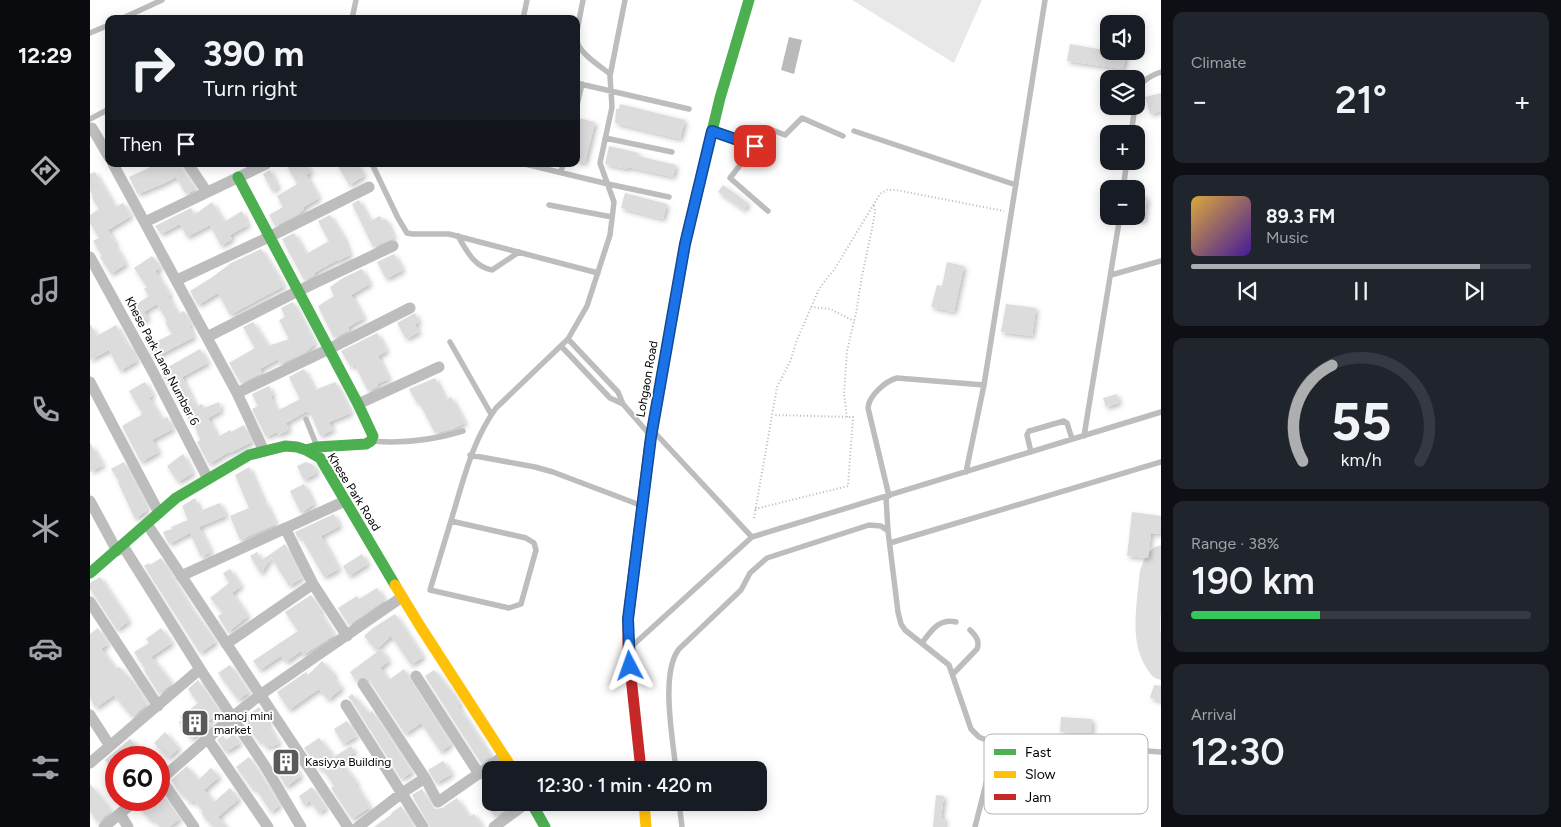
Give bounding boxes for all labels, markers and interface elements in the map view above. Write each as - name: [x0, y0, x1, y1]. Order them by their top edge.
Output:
- map controls: [1100, 15, 1145, 225]
- button: sound: [1100, 15, 1145, 60]
- text: 390 m: [203, 33, 304, 75]
- icon: right: [120, 35, 185, 100]
- text: 12:29: [18, 42, 72, 69]
- text: Climate: [1191, 53, 1246, 72]
- button: layers: [1100, 70, 1145, 115]
- text: Turn right: [203, 75, 298, 102]
- text: 21°: [1335, 77, 1387, 123]
- text: −: [1191, 84, 1208, 118]
- text: +: [1514, 84, 1531, 118]
- pin: [734, 125, 776, 167]
- button: +: [1100, 125, 1145, 170]
- icon: arrive: [172, 130, 200, 158]
- icon: arrive: [741, 132, 769, 160]
- text: Then: [120, 133, 162, 156]
- icon: directions: [28, 153, 63, 188]
- button: −: [1100, 180, 1145, 225]
- text: 89.3 FM: [1266, 205, 1335, 228]
- text: Music: [1266, 228, 1308, 247]
- icon: music: [28, 273, 63, 308]
- icon: previous: [1234, 277, 1262, 305]
- icon: pause: [1347, 277, 1375, 305]
- icon: next: [1460, 277, 1488, 305]
- street label: Khese Park Lane Number 6: [122, 294, 202, 428]
- street label: Lohgaon Road: [633, 340, 661, 418]
- text: 55: [1331, 391, 1391, 453]
- icon: phone: [28, 392, 63, 427]
- text: km/h: [1341, 449, 1381, 470]
- street label: Khese Park Road: [324, 451, 384, 533]
- icon: climate: [28, 511, 63, 546]
- text: Range · 38%: [1191, 534, 1279, 553]
- text: 190 km: [1191, 558, 1315, 604]
- icon: car: [28, 631, 63, 666]
- position arrow: [603, 639, 655, 691]
- text: Arrival: [1191, 705, 1236, 724]
- building icon: manoj mini market: [180, 708, 210, 738]
- place label: manoj mini market: [214, 709, 273, 737]
- text: 12:30: [1191, 729, 1285, 775]
- legend: [984, 734, 1148, 814]
- text: Fast: [1025, 744, 1051, 761]
- speed limit sign: 60: [105, 746, 170, 811]
- building icon: Kasiyya Building: [271, 747, 301, 777]
- icon: filters: [28, 750, 63, 785]
- place label: Kasiyya Building: [305, 755, 391, 769]
- text: Slow: [1025, 766, 1056, 783]
- text: 12:30 · 1 min · 420 m: [537, 774, 712, 797]
- text: Jam: [1025, 789, 1051, 806]

